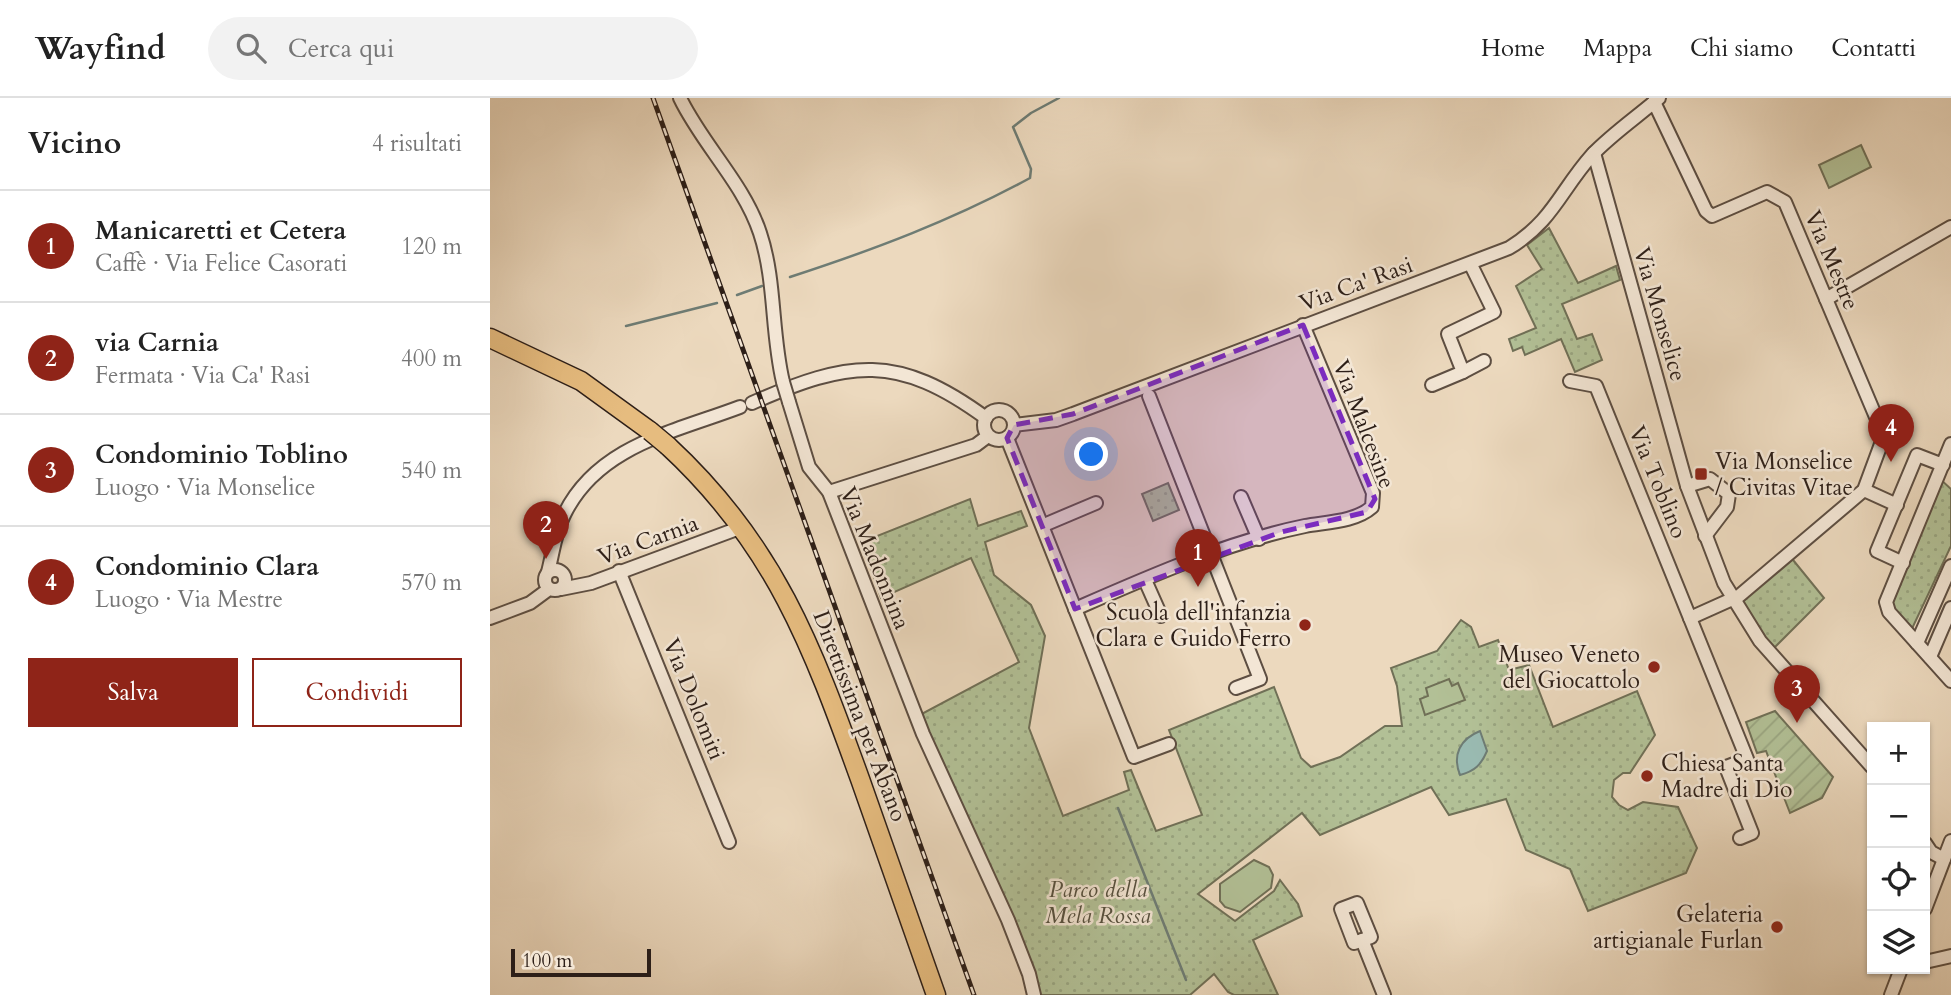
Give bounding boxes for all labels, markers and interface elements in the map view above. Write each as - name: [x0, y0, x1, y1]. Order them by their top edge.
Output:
- search box: [208, 17, 698, 80]
- text: Wayfind: [35, 26, 166, 71]
- icon: search: [232, 29, 270, 67]
- text: Cerca qui: [288, 31, 394, 66]
- text: Home: [1481, 32, 1545, 65]
- text: Mappa: [1583, 32, 1652, 65]
- text: Chi siamo: [1690, 32, 1793, 65]
- text: Contatti: [1831, 32, 1916, 65]
- text: Vicino: [28, 123, 121, 164]
- text: 4 risultati: [372, 128, 462, 159]
- street label: Via Mestre: [1797, 205, 1867, 315]
- text: Manicaretti et Cetera: [95, 213, 346, 248]
- text: 1: [45, 231, 57, 262]
- text: 120 m: [401, 231, 462, 262]
- street label: Via Monselice: [1626, 243, 1694, 385]
- text: Caffè · Via Felice Casorati: [95, 248, 347, 279]
- street label: Via Ca' Rasi: [1295, 249, 1417, 319]
- text: via Carnia: [95, 325, 219, 360]
- text: 2: [45, 343, 57, 374]
- text: 400 m: [401, 343, 462, 374]
- street label: Via Malcesine: [1325, 355, 1403, 493]
- text: Fermata · Via Ca' Rasi: [95, 360, 310, 391]
- pin: 4: [1868, 404, 1914, 462]
- street label: Via Toblino: [1621, 421, 1695, 543]
- text: Condominio Toblino: [95, 437, 348, 472]
- your location: [1074, 437, 1108, 471]
- place label: Via Monselice / Civitas Vitae: [1715, 446, 1853, 503]
- text: 3: [45, 455, 57, 486]
- text: 540 m: [401, 455, 462, 486]
- marker: Via Monselice / Civitas Vitae: [1693, 466, 1709, 482]
- text: Luogo · Via Monselice: [95, 472, 316, 503]
- street label: Via Madonnina: [832, 482, 918, 634]
- pin: 2: [523, 501, 569, 559]
- street label: Via Carnia: [593, 507, 703, 573]
- pin: 1: [1175, 529, 1221, 587]
- text: Condominio Clara: [95, 549, 319, 584]
- text: 4: [45, 567, 57, 598]
- text: 570 m: [401, 567, 462, 598]
- text: Luogo · Via Mestre: [95, 584, 283, 615]
- place label: Scuola dell'infanzia Clara e Guido Ferro: [1096, 597, 1291, 654]
- street label: Direttissima per Abano: [805, 606, 915, 826]
- marker: Scuola dell'infanzia Clara e Guido Ferro: [1297, 617, 1313, 633]
- street label: Via Dolomiti: [656, 634, 732, 764]
- place label: Museo Veneto del Giocattolo: [1498, 639, 1640, 696]
- button: Salva: [28, 658, 238, 727]
- button: Condividi: [252, 658, 462, 727]
- marker: Museo Veneto del Giocattolo: [1646, 659, 1662, 675]
- pin: 3: [1774, 665, 1820, 723]
- map controls: [1867, 722, 1930, 974]
- button: +: [1867, 722, 1930, 785]
- place label: Chiesa Santa Madre di Dio: [1661, 748, 1792, 805]
- marker: Chiesa Santa Madre di Dio: [1639, 768, 1655, 784]
- button: −: [1867, 785, 1930, 848]
- button: locate: [1867, 848, 1930, 911]
- park label: Parco della Mela Rossa: [1045, 874, 1151, 931]
- place label: Gelateria artigianale Furlan: [1593, 899, 1763, 956]
- button: layers: [1867, 911, 1930, 974]
- marker: Gelateria artigianale Furlan: [1769, 919, 1785, 935]
- scale bar: [511, 946, 651, 978]
- text: 100 m: [522, 948, 572, 974]

